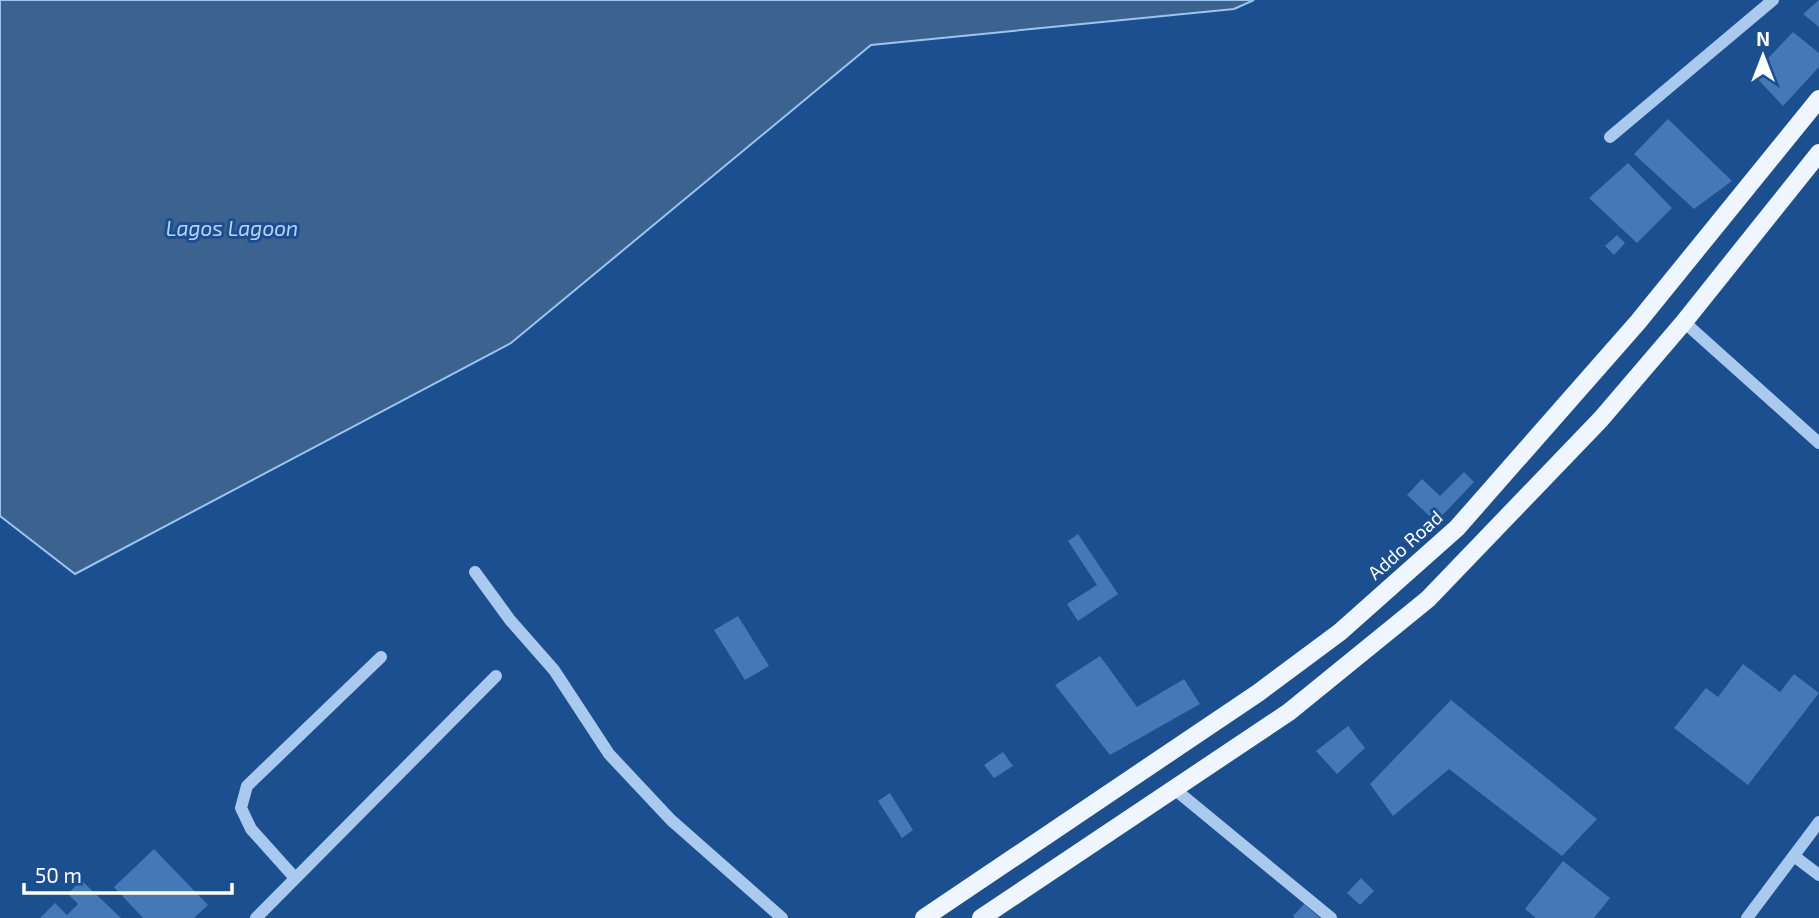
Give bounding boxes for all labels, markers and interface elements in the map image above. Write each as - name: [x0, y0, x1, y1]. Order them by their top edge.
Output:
- north arrow: [1728, 21, 1798, 91]
- text: N: [1756, 27, 1770, 50]
- water label: Lagos Lagoon: [166, 215, 298, 240]
- street label: Addo Road: [1363, 505, 1447, 584]
- scale bar: [24, 852, 233, 896]
- text: 50 m: [35, 862, 82, 887]

